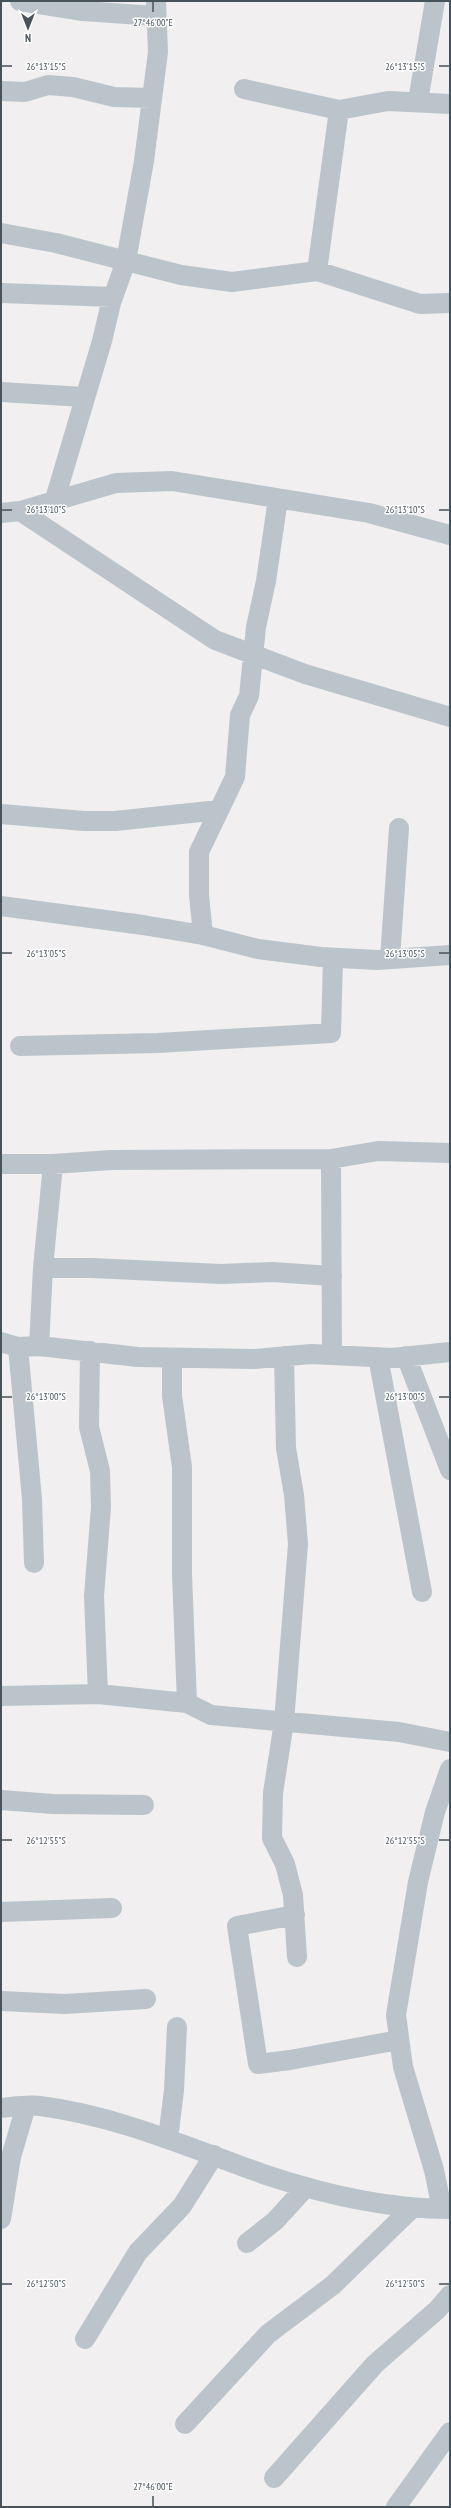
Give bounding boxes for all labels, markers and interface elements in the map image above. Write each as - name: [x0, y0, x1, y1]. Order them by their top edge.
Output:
- north arrow: [8, 8, 48, 48]
- text: 27°46'00"E: [133, 16, 173, 29]
- text: N: [25, 31, 31, 45]
- text: 26°13'15"S: [26, 60, 66, 73]
- text: 26°13'15"S: [385, 60, 425, 73]
- text: 26°13'10"S: [26, 503, 66, 516]
- text: 26°13'10"S: [385, 503, 425, 516]
- text: 26°13'05"S: [26, 947, 66, 960]
- text: 26°13'05"S: [385, 947, 425, 960]
- text: 26°13'00"S: [26, 1390, 66, 1403]
- text: 26°13'00"S: [385, 1390, 425, 1403]
- text: 26°12'55"S: [26, 1834, 66, 1847]
- text: 26°12'55"S: [385, 1834, 425, 1847]
- text: 26°12'50"S: [26, 2277, 66, 2290]
- text: 26°12'50"S: [385, 2277, 425, 2290]
- text: 27°46'00"E: [133, 2480, 173, 2493]

